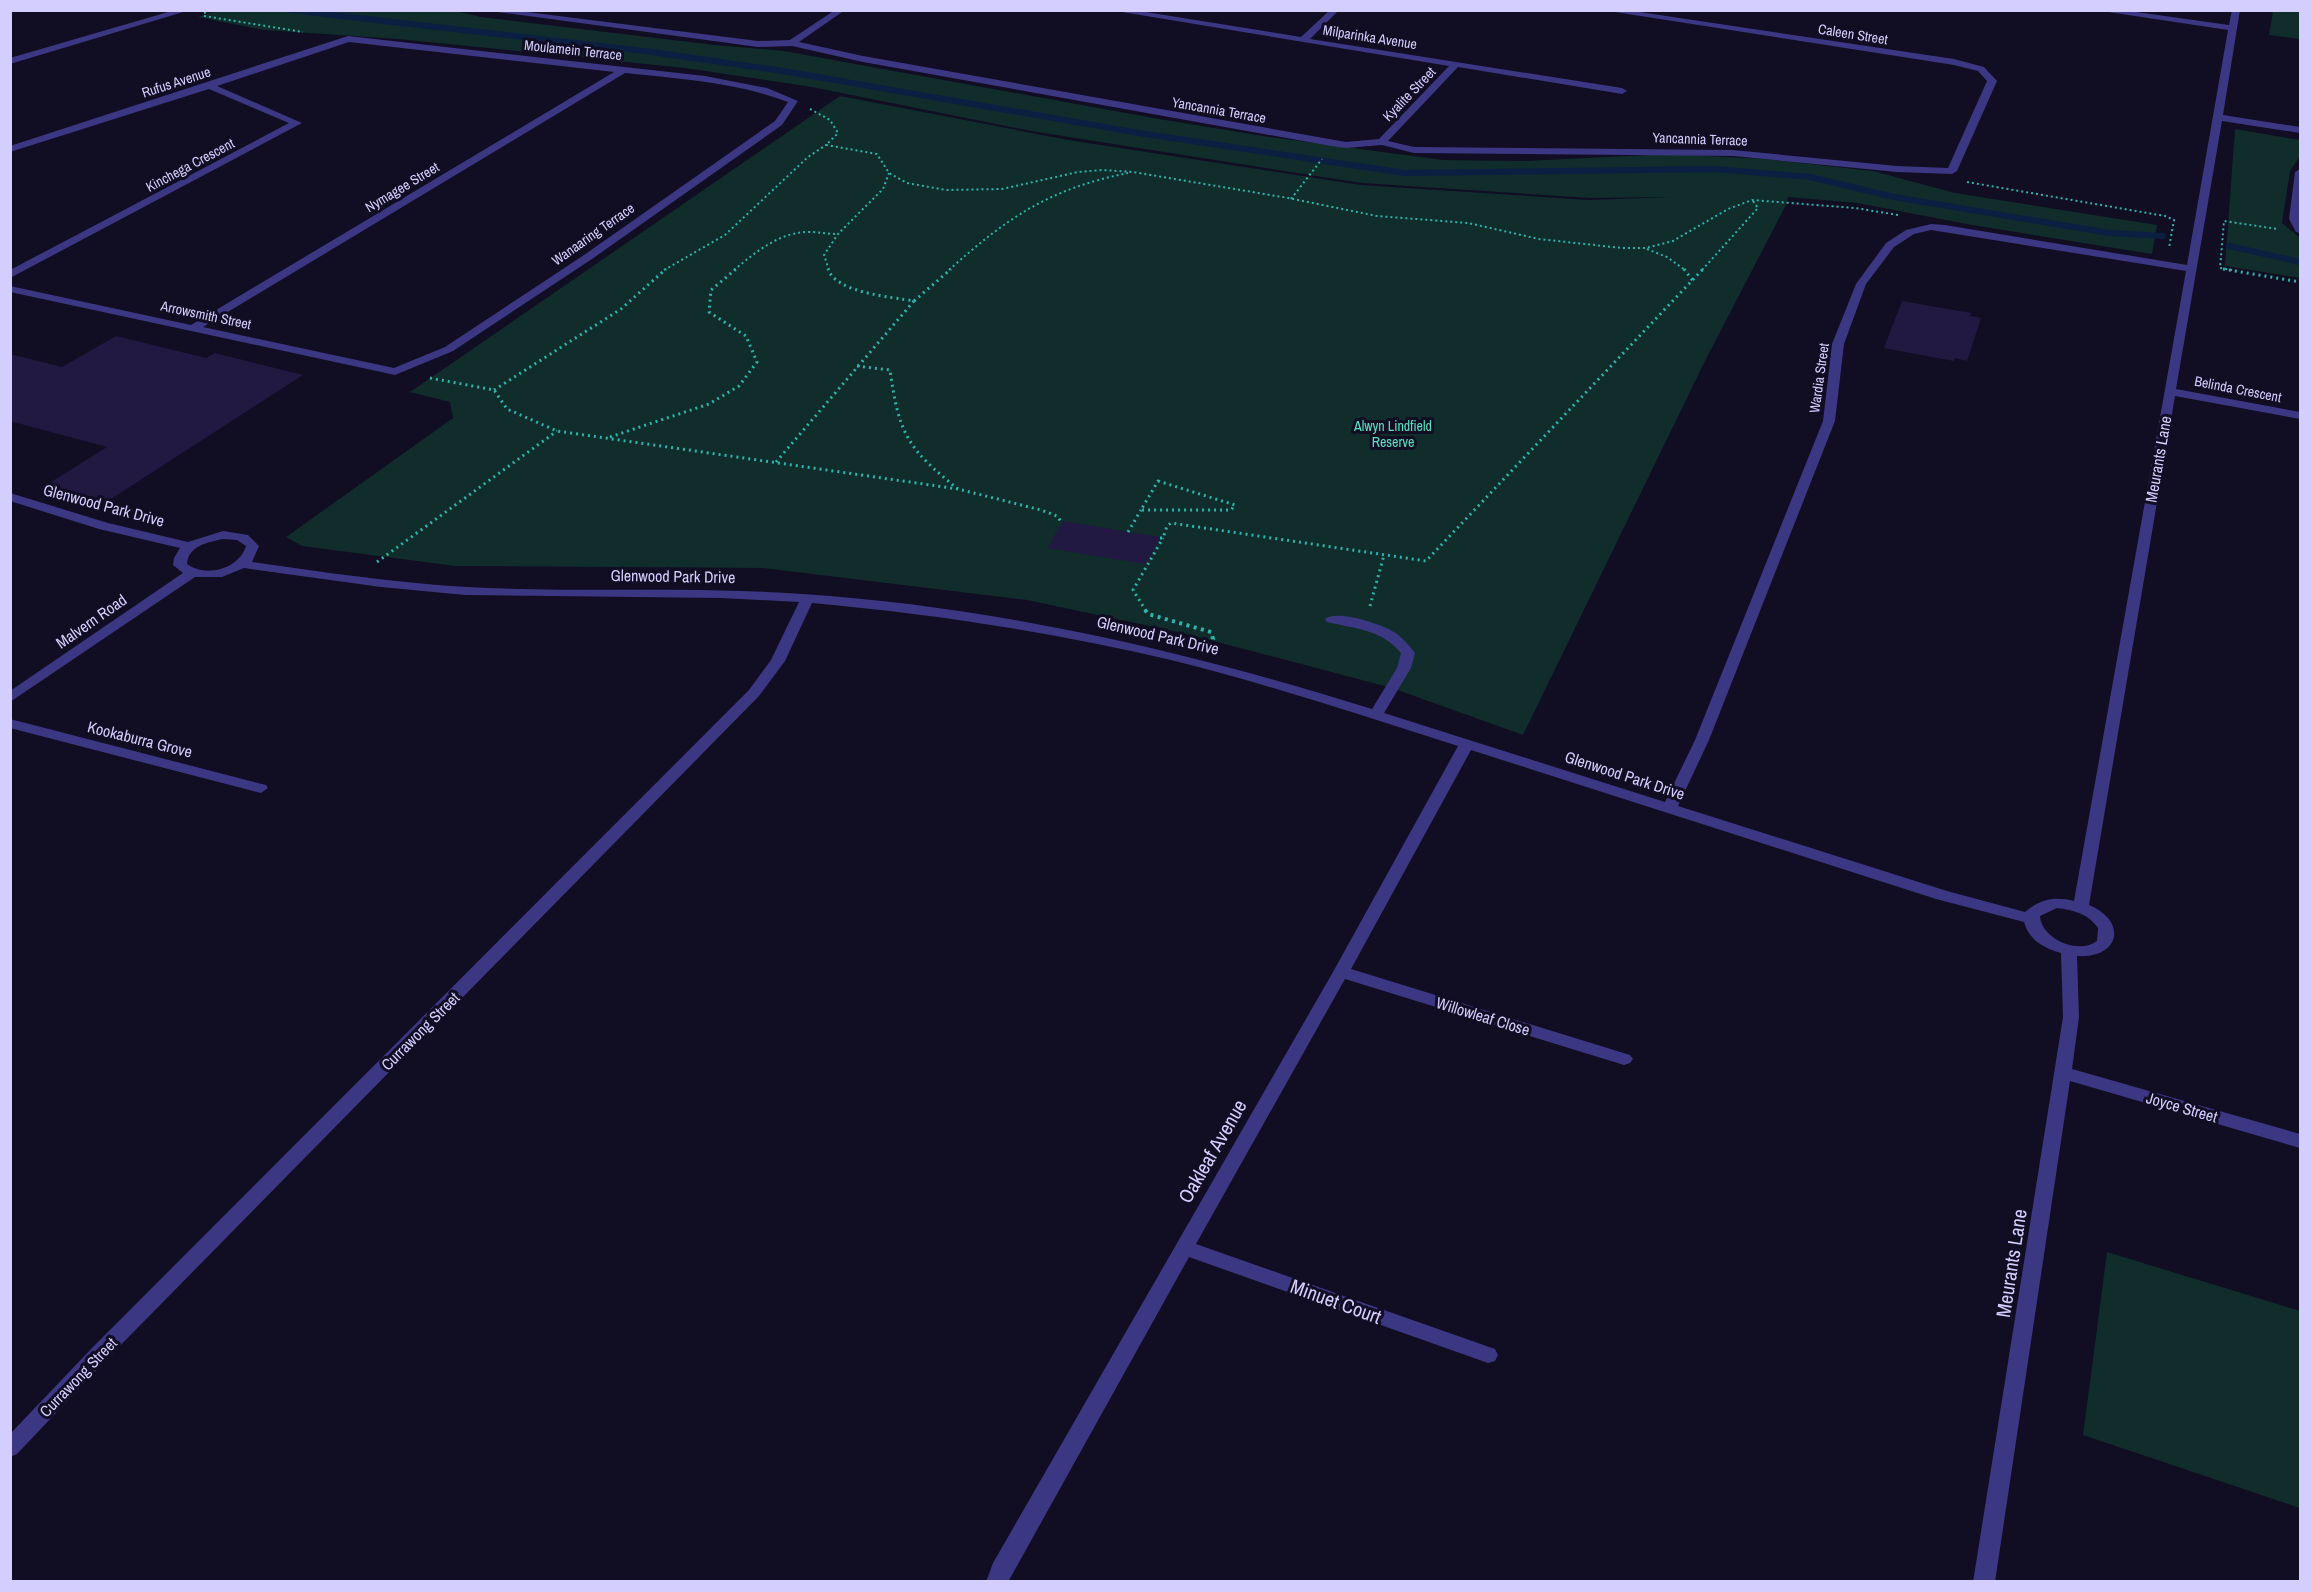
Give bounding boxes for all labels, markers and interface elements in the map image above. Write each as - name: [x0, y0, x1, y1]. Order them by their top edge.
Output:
- street label: Caleen Street: [1817, 20, 1889, 48]
- street label: Milparinka Avenue: [1322, 21, 1418, 53]
- street label: Moulamein Terrace: [523, 36, 623, 64]
- street label: Rufus Avenue: [139, 62, 213, 102]
- street label: Kyalite Street: [1379, 63, 1439, 125]
- street label: Yancannia Terrace: [1170, 93, 1268, 127]
- street label: Yancannia Terrace: [1652, 128, 1748, 150]
- street label: Kinchega Crescent: [143, 134, 237, 196]
- street label: Nymagee Street: [362, 158, 442, 216]
- street label: Wanaaring Terrace: [548, 199, 638, 269]
- street label: Arrowsmith Street: [158, 296, 253, 333]
- street label: Wardia Street: [1805, 342, 1833, 414]
- street label: Belinda Crescent: [2193, 372, 2283, 406]
- street label: Meurants Lane: [2140, 414, 2176, 504]
- park label: Alwyn Lindfield Reserve: [1353, 417, 1432, 451]
- street label: Glenwood Park Drive: [41, 478, 167, 532]
- street label: Glenwood Park Drive: [610, 564, 736, 588]
- street label: Malvern Road: [51, 589, 131, 653]
- street label: Glenwood Park Drive: [1095, 610, 1221, 660]
- street label: Kookaburra Grove: [85, 715, 195, 763]
- street label: Glenwood Park Drive: [1562, 745, 1688, 805]
- street label: Currawong Street: [376, 987, 464, 1075]
- street label: Willowleaf Close: [1433, 991, 1533, 1041]
- street label: Joyce Street: [2144, 1086, 2220, 1128]
- street label: Oakleaf Avenue: [1171, 1094, 1253, 1208]
- street label: Meurants Lane: [1989, 1207, 2033, 1319]
- street label: Minuet Court: [1287, 1272, 1386, 1330]
- street label: Currawong Street: [34, 1332, 122, 1422]

